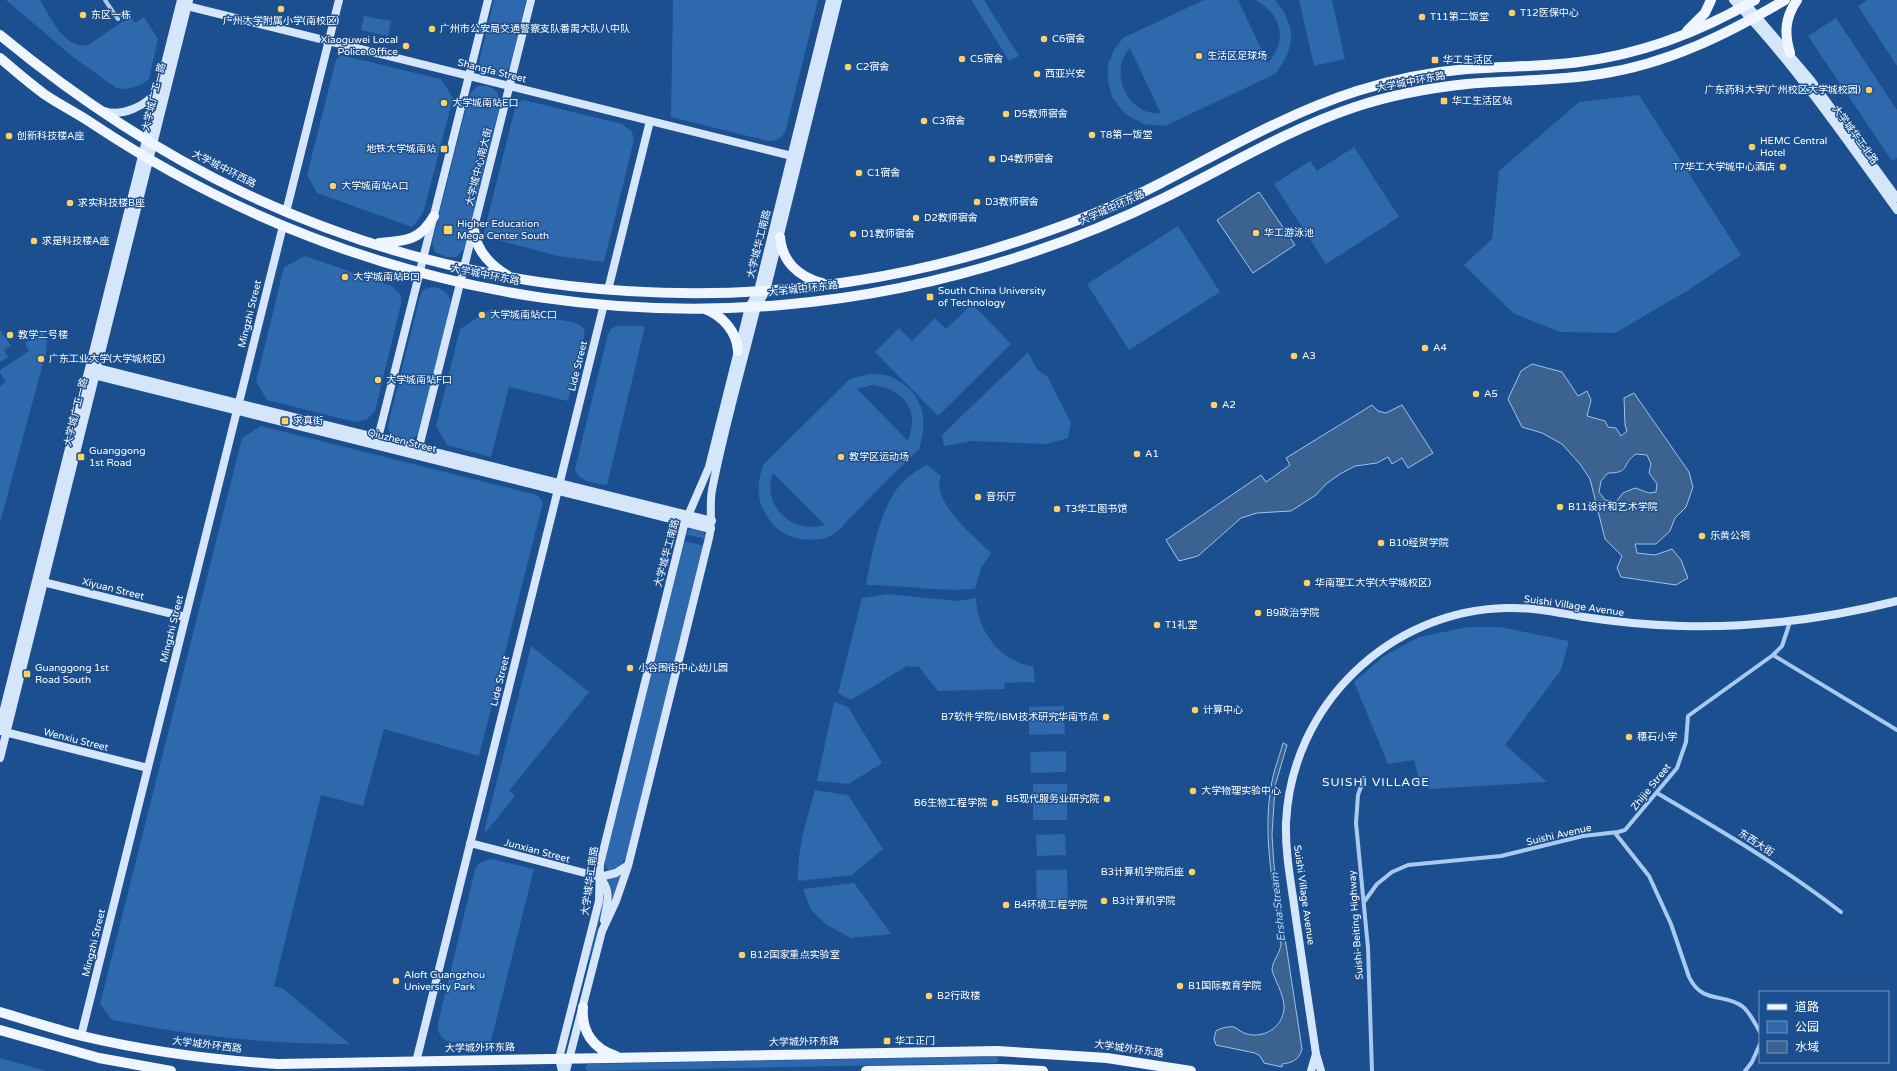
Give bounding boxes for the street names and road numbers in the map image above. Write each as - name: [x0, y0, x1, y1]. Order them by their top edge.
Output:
- street label: Shangfa Street: [456, 57, 528, 85]
- street label: 大学城广工一路: [140, 62, 168, 132]
- street label: 大学城中环东路: [1375, 69, 1447, 95]
- street label: 大学城华工北路: [1830, 103, 1880, 167]
- street label: 大学城中心南大街: [464, 127, 494, 207]
- street label: 大学城中环西路: [190, 148, 258, 190]
- street label: 大学城中环东路: [1078, 188, 1146, 228]
- street label: 大学城华工南路: [745, 209, 773, 279]
- street label: 大学城中环东路: [449, 262, 521, 288]
- street label: Mingzhi Street: [236, 279, 264, 349]
- street label: 大学城中环东路: [768, 279, 838, 299]
- street label: Lide Street: [566, 339, 590, 392]
- street label: 大学城广工一路: [62, 377, 90, 447]
- street label: Qiuzhen Street: [366, 427, 438, 455]
- street label: 大学城华工南路: [652, 518, 682, 588]
- street label: Xiyuan Street: [81, 575, 145, 603]
- street label: Suishi Village Avenue: [1523, 593, 1625, 619]
- street label: Mingzhi Street: [158, 594, 186, 664]
- street label: Lide Street: [488, 654, 512, 707]
- street label: Wenxiu Street: [42, 726, 110, 754]
- street label: Zhijie Street: [1628, 761, 1674, 813]
- street label: Suishi Avenue: [1525, 822, 1593, 848]
- street label: 东西大街: [1736, 827, 1776, 859]
- street label: Junxian Street: [503, 836, 571, 866]
- street label: Suishi Village Avenue: [1291, 844, 1317, 946]
- street label: 大学城华工南路: [579, 846, 601, 916]
- street label: Suishi-Beiting Highway: [1346, 869, 1366, 980]
- street label: Mingzhi Street: [80, 908, 108, 978]
- street label: 大学城外环西路: [172, 1035, 242, 1055]
- street label: 大学城外环东路: [769, 1035, 839, 1049]
- street label: 大学城外环东路: [1094, 1038, 1164, 1060]
- street label: 大学城外环东路: [445, 1041, 515, 1055]

